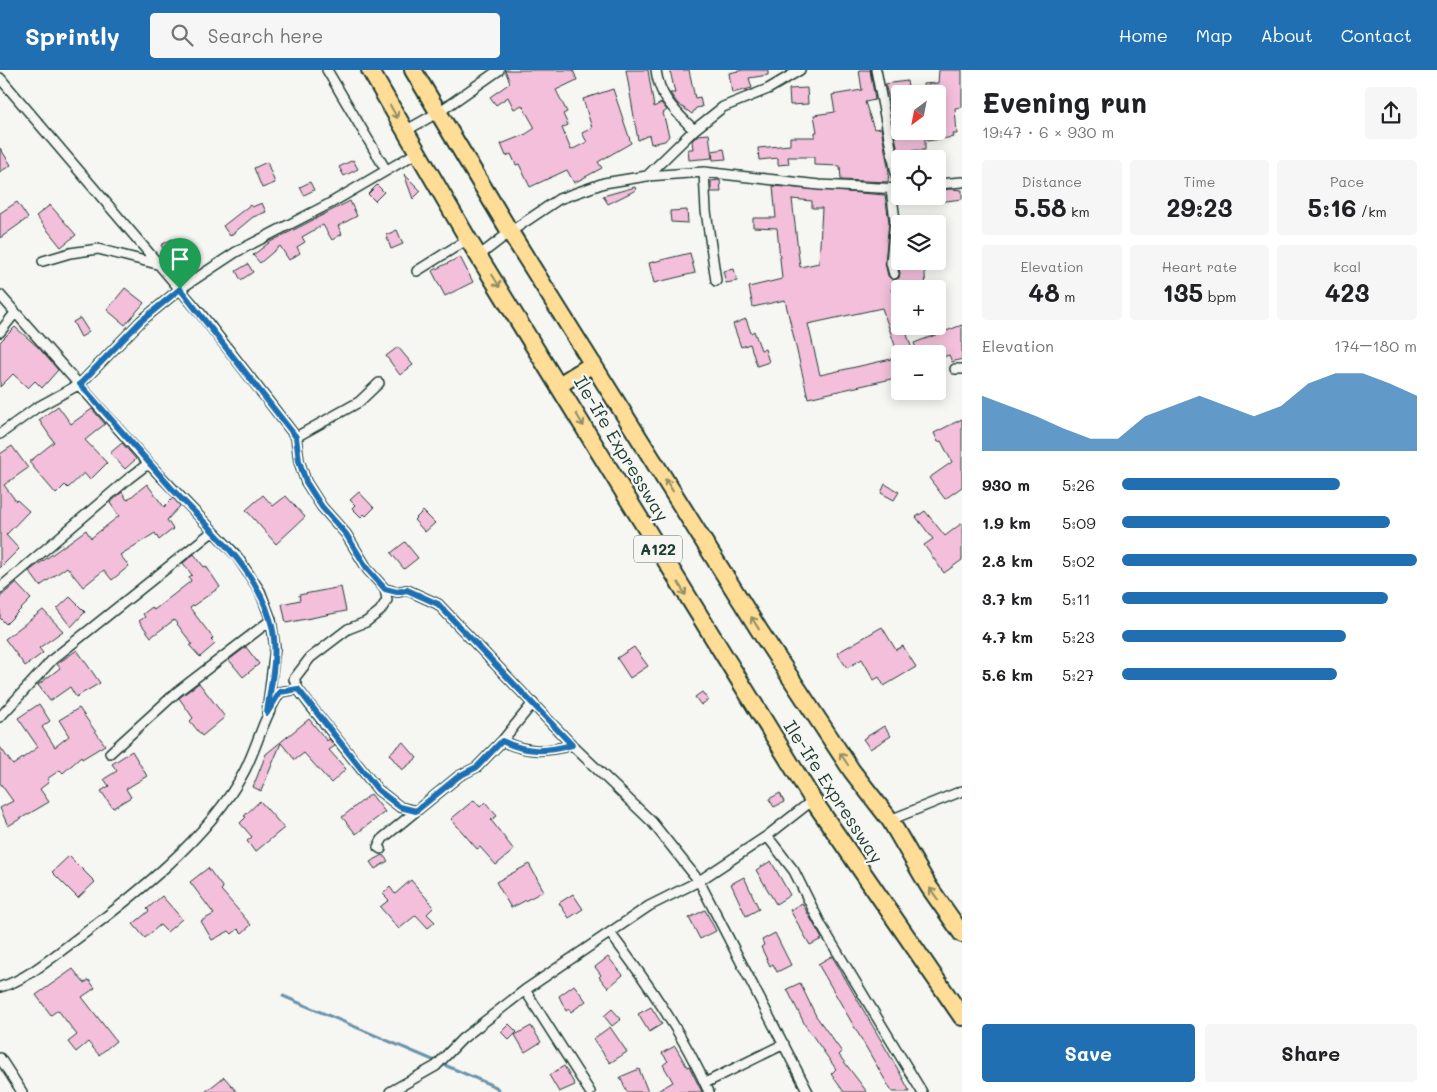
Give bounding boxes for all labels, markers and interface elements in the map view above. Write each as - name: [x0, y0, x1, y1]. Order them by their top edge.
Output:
- search box: [150, 13, 500, 58]
- text: Sprintly: [25, 20, 120, 51]
- icon: search: [168, 21, 196, 49]
- text: Search here: [208, 23, 323, 48]
- text: Home: [1119, 23, 1168, 47]
- text: Map: [1196, 23, 1232, 47]
- text: About: [1260, 23, 1313, 47]
- text: Contact: [1341, 23, 1412, 47]
- text: Evening run: [982, 84, 1147, 120]
- north arrow: [891, 85, 946, 140]
- map controls: [891, 85, 946, 400]
- button: share: [1365, 87, 1417, 139]
- one-way arrow: [390, 105, 400, 119]
- text: 19:47 · 6 × 930 m: [982, 121, 1114, 142]
- button: locate: [891, 150, 946, 205]
- text: Distance: [1022, 172, 1082, 191]
- text: Time: [1184, 172, 1215, 191]
- text: Pace: [1330, 172, 1364, 191]
- text: 5.58: [1014, 191, 1066, 223]
- text: 29:23: [1167, 191, 1232, 223]
- text: 5:16: [1308, 191, 1356, 223]
- text: km: [1066, 202, 1090, 221]
- text: /km: [1356, 202, 1387, 221]
- button: layers: [891, 215, 946, 270]
- pin: [159, 238, 201, 289]
- icon: arrive: [166, 245, 194, 273]
- text: Elevation: [1020, 257, 1083, 276]
- text: Heart rate: [1162, 257, 1237, 276]
- text: kcal: [1333, 257, 1361, 276]
- one-way arrow: [491, 274, 501, 288]
- text: 48: [1028, 276, 1060, 308]
- text: 135: [1163, 276, 1203, 308]
- text: 423: [1325, 276, 1370, 308]
- button: +: [891, 280, 946, 335]
- text: m: [1060, 287, 1075, 306]
- text: bpm: [1203, 287, 1236, 306]
- text: Elevation: [982, 335, 1054, 356]
- text: 174–180 m: [1334, 335, 1417, 356]
- button: −: [891, 345, 946, 400]
- street label: Ile-Ife Expressway: [569, 371, 675, 526]
- one-way arrow: [575, 413, 585, 427]
- text: 930 m: [982, 474, 1030, 495]
- text: 5:26: [1062, 474, 1095, 495]
- one-way arrow: [664, 478, 674, 492]
- text: 1.9 km: [982, 512, 1031, 533]
- text: 5:09: [1062, 512, 1096, 533]
- road number: A122: [634, 536, 682, 562]
- text: 2.8 km: [982, 550, 1033, 571]
- text: 5:02: [1062, 550, 1095, 571]
- one-way arrow: [678, 582, 688, 596]
- text: 3.7 km: [982, 588, 1033, 609]
- text: 5:11: [1062, 588, 1091, 609]
- one-way arrow: [749, 616, 759, 630]
- text: 4.7 km: [982, 626, 1033, 647]
- text: 5:23: [1062, 626, 1095, 647]
- text: 5.6 km: [982, 664, 1033, 685]
- text: 5:27: [1062, 664, 1094, 685]
- street label: Ile-Ife Expressway: [779, 715, 889, 868]
- one-way arrow: [839, 752, 849, 766]
- one-way arrow: [929, 887, 939, 901]
- button: Save: [982, 1024, 1195, 1082]
- button: Share: [1205, 1024, 1417, 1082]

